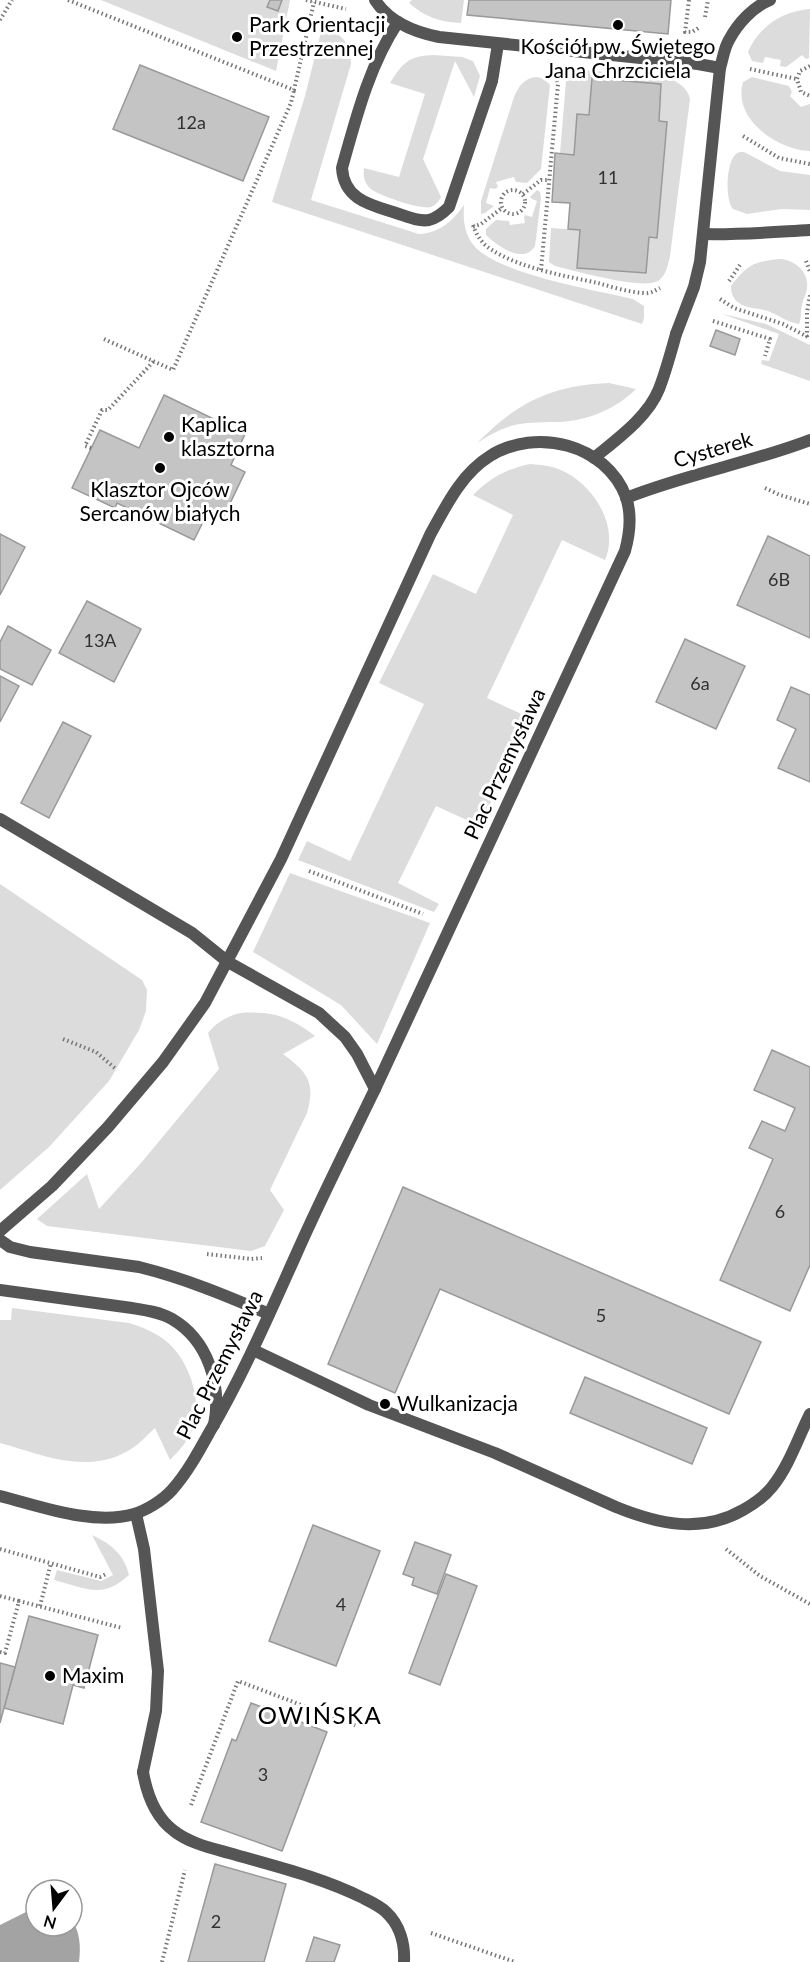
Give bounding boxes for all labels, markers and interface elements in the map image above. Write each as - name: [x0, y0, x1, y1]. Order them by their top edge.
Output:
- place label: Park Orientacji Przestrzennej: [249, 11, 385, 60]
- marker: Kościół pw. Świętego Jana Chrzciciela: [611, 18, 625, 32]
- marker: Park Orientacji Przestrzennej: [230, 30, 244, 44]
- place label: Kościół pw. Świętego Jana Chrzciciela: [520, 33, 716, 82]
- house number: 12a: [176, 111, 206, 133]
- house number: 11: [598, 166, 618, 188]
- place label: Kaplica klasztorna: [181, 411, 275, 460]
- street label: Cysterek: [670, 425, 755, 472]
- marker: Kaplica klasztorna: [162, 430, 176, 444]
- marker: Klasztor Ojców Sercanów białych: [153, 461, 167, 475]
- place label: Klasztor Ojców Sercanów białych: [80, 476, 241, 525]
- house number: 6B: [768, 568, 790, 590]
- house number: 13A: [83, 629, 117, 651]
- house number: 6a: [690, 672, 710, 694]
- street label: Plac Przemysława: [458, 684, 550, 843]
- house number: 6: [775, 1200, 785, 1222]
- street label: Plac Przemysława: [170, 1285, 267, 1443]
- house number: 5: [596, 1304, 606, 1326]
- place label: Wulkanizacja: [397, 1390, 518, 1415]
- marker: Wulkanizacja: [378, 1397, 392, 1411]
- house number: 4: [336, 1593, 346, 1615]
- place label: Maxim: [62, 1662, 124, 1687]
- marker: Maxim: [43, 1669, 57, 1683]
- district label: OWIŃSKA: [258, 1700, 382, 1729]
- house number: 3: [258, 1763, 268, 1785]
- north arrow: [24, 1878, 84, 1938]
- house number: 2: [211, 1910, 221, 1932]
- text: N: [41, 1912, 58, 1934]

